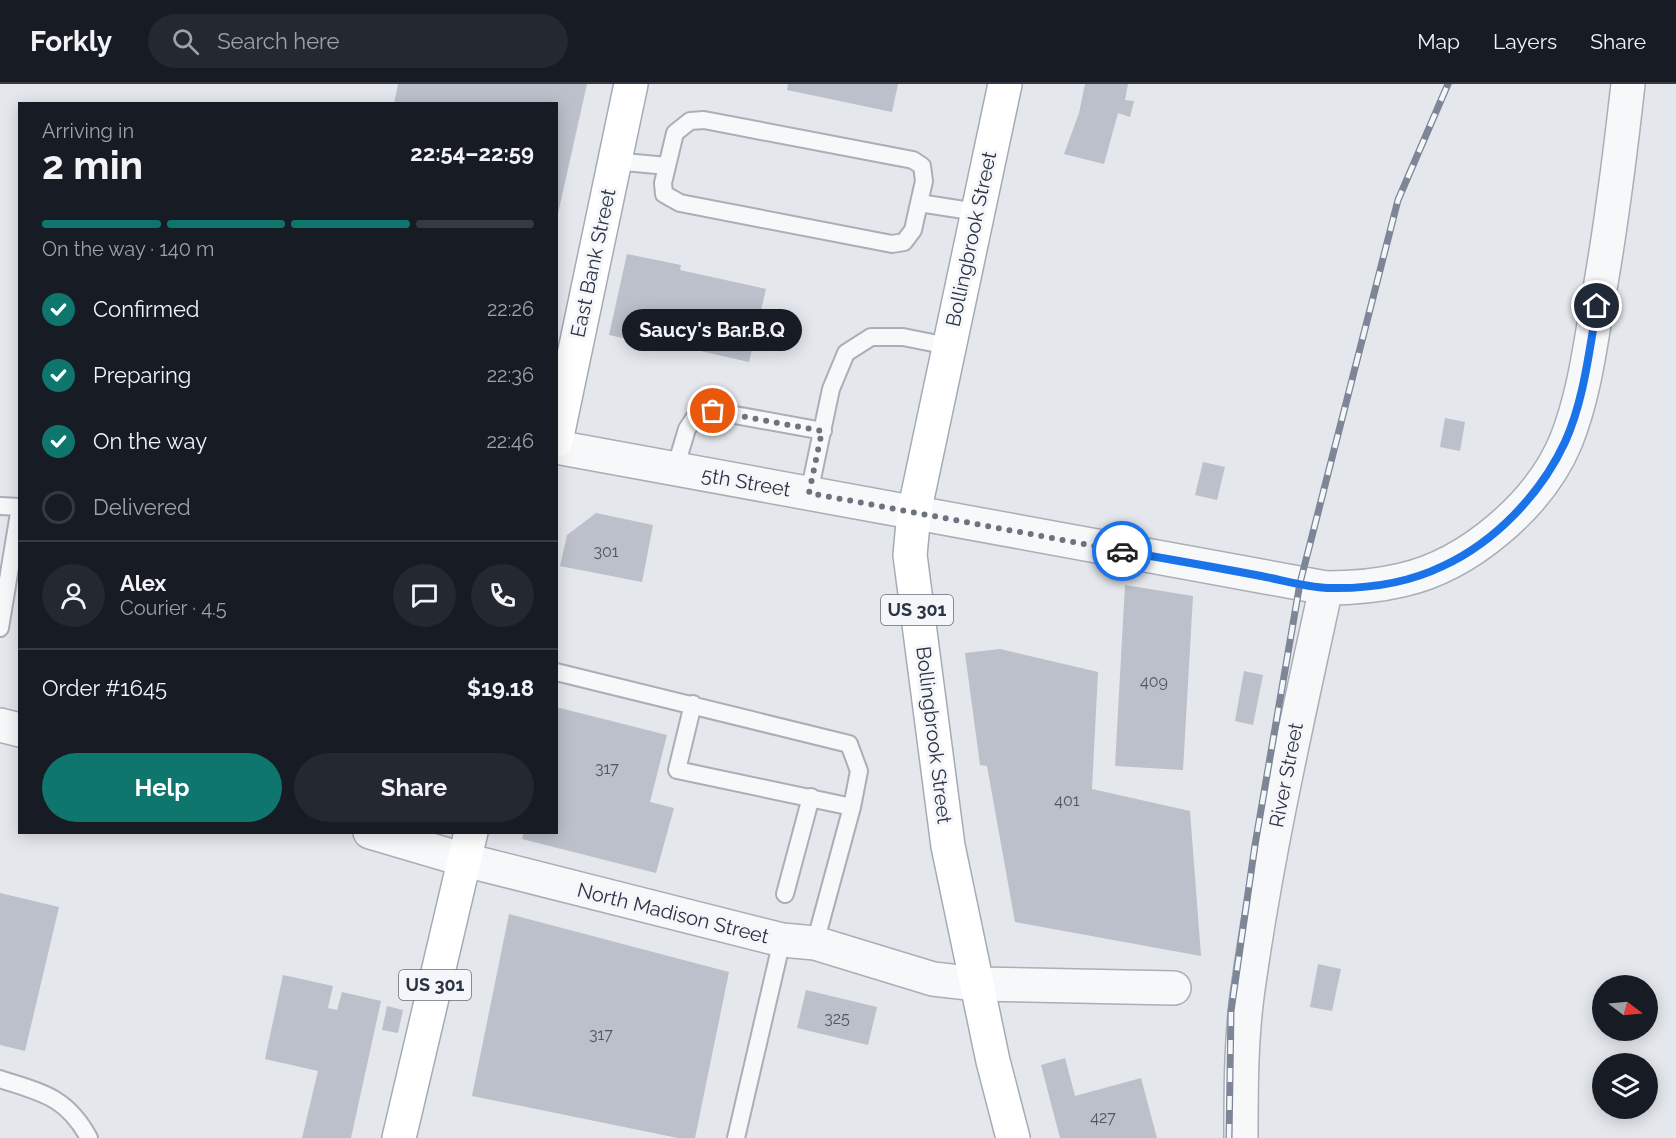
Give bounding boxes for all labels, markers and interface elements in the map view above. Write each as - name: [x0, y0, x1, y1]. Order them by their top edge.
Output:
- search box: [148, 14, 568, 68]
- text: Forkly: [30, 25, 112, 58]
- icon: search: [169, 25, 202, 58]
- text: Search here: [217, 28, 339, 54]
- text: Map: [1417, 29, 1460, 54]
- text: Layers: [1493, 29, 1557, 54]
- text: Share: [1590, 29, 1646, 54]
- text: Arriving in: [42, 119, 134, 143]
- text: 22:54–22:59: [410, 140, 534, 166]
- text: 2 min: [42, 142, 143, 188]
- street label: Bollingbrook Street: [941, 149, 1001, 329]
- street label: East Bank Street: [566, 186, 621, 340]
- text: On the way · 140 m: [42, 237, 214, 261]
- pin: [1571, 280, 1622, 331]
- icon: home: [1580, 289, 1613, 322]
- icon: check: [42, 293, 75, 326]
- text: Confirmed: [93, 296, 200, 322]
- text: 22:26: [487, 297, 534, 321]
- callout: Saucy's Bar.B.Q: [623, 309, 803, 351]
- text: Saucy's Bar.B.Q: [639, 318, 785, 342]
- icon: check: [42, 359, 75, 392]
- text: Preparing: [93, 362, 191, 388]
- text: 22:36: [487, 363, 534, 387]
- pin: [687, 385, 738, 436]
- icon: bag: [696, 394, 729, 427]
- icon: check: [42, 425, 75, 458]
- text: On the way: [93, 428, 207, 454]
- text: 22:46: [486, 429, 534, 453]
- street label: 5th Street: [700, 462, 793, 502]
- text: Delivered: [93, 494, 191, 520]
- courier: [1092, 521, 1152, 581]
- icon: car: [1106, 535, 1139, 568]
- house number: 301: [593, 542, 619, 561]
- button: person: [42, 564, 105, 627]
- button: chat: [393, 564, 456, 627]
- button: phone: [471, 564, 534, 627]
- text: Alex: [120, 570, 166, 596]
- road number: US 301: [881, 595, 953, 625]
- text: Courier · 4.5: [120, 596, 227, 620]
- street label: Bollingbrook Street: [911, 645, 957, 825]
- house number: 409: [1140, 672, 1168, 691]
- text: Order #1645: [42, 675, 167, 701]
- text: $19.18: [467, 675, 534, 701]
- street label: River Street: [1264, 720, 1308, 830]
- button: Help: [42, 753, 282, 822]
- button: Share: [294, 753, 534, 822]
- house number: 317: [595, 759, 619, 778]
- house number: 401: [1054, 791, 1080, 810]
- street label: North Madison Street: [575, 878, 772, 948]
- road number: US 301: [399, 970, 471, 1000]
- north arrow: [1592, 975, 1658, 1041]
- map controls: [1592, 975, 1658, 1119]
- house number: 325: [824, 1009, 850, 1028]
- house number: 317: [589, 1025, 613, 1044]
- button: layers: [1592, 1053, 1658, 1119]
- house number: 427: [1090, 1108, 1116, 1127]

